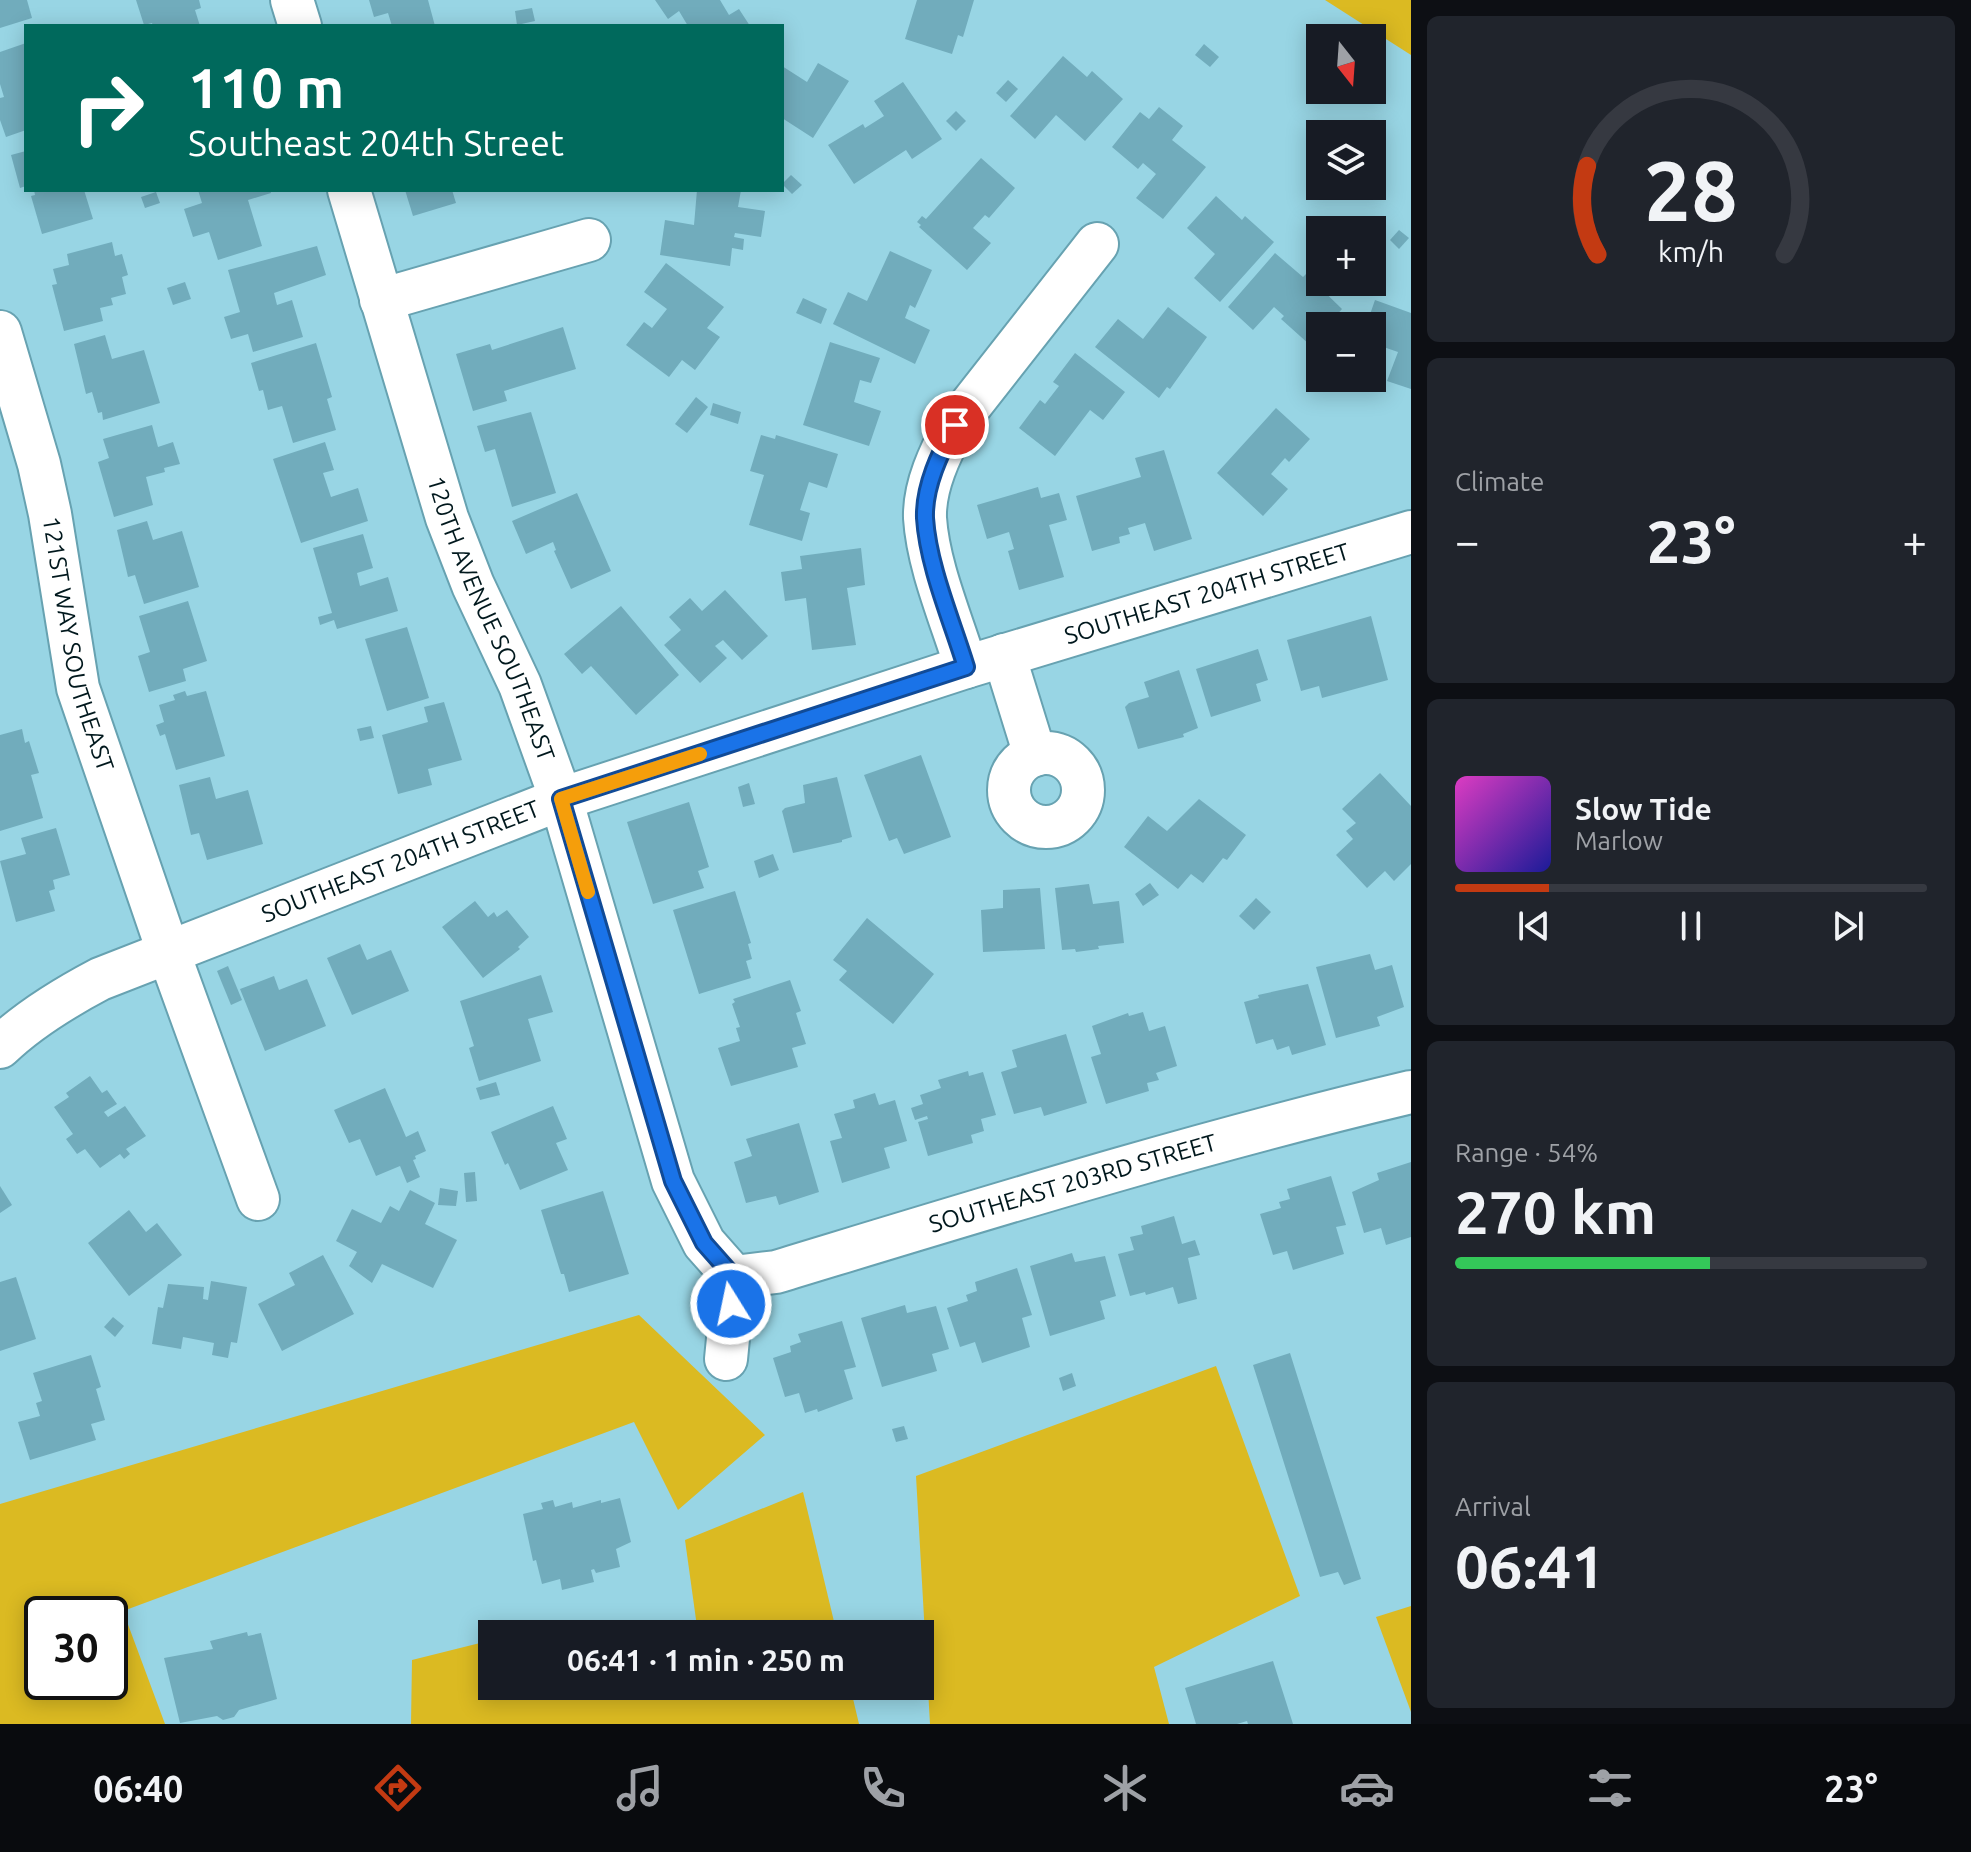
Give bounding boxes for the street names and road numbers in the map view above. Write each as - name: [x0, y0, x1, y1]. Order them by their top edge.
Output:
- street label: 120TH AVENUE SOUTHEAST: [422, 473, 560, 765]
- street label: 121ST WAY SOUTHEAST: [38, 515, 119, 775]
- street label: SOUTHEAST 204TH STREET: [1061, 537, 1353, 649]
- street label: SOUTHEAST 204TH STREET: [257, 795, 543, 928]
- street label: SOUTHEAST 203RD STREET: [926, 1129, 1219, 1238]

